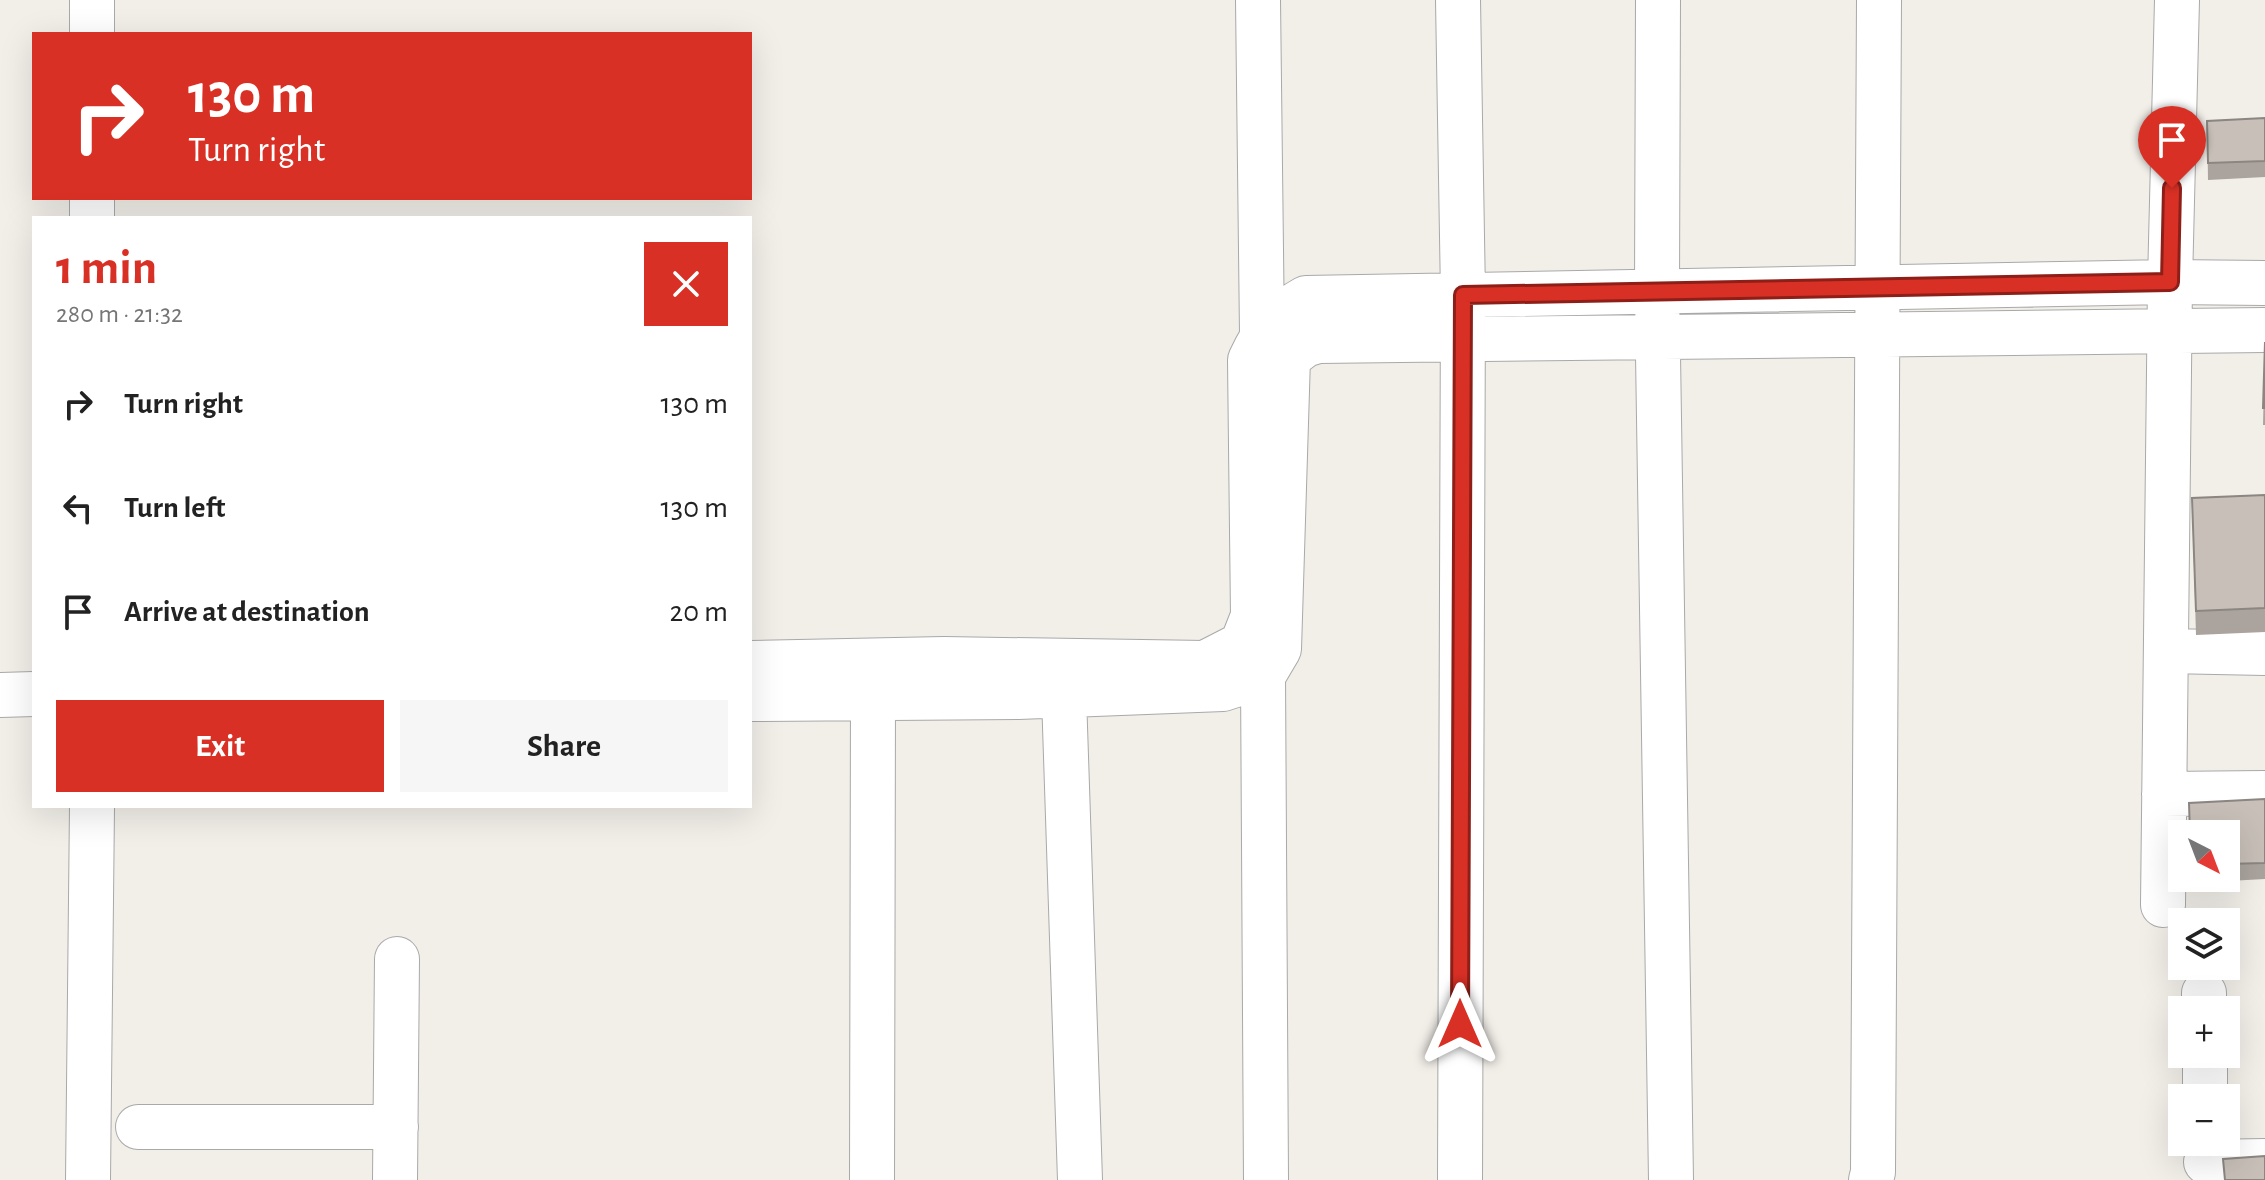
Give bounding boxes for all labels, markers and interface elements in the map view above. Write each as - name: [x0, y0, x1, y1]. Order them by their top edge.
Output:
- icon: right: [56, 64, 160, 168]
- text: 130 m: [188, 67, 315, 123]
- pin: [2138, 106, 2206, 188]
- icon: arrive: [2150, 118, 2194, 162]
- text: Turn right: [188, 132, 325, 168]
- button: close: [644, 242, 728, 326]
- text: 1 min: [56, 245, 157, 293]
- text: 280 m · 21:32: [56, 301, 183, 327]
- icon: right: [56, 382, 100, 426]
- text: Turn right: [124, 389, 243, 419]
- text: 130 m: [661, 389, 728, 419]
- icon: left: [56, 486, 100, 530]
- text: Turn left: [124, 493, 225, 523]
- text: 130 m: [661, 493, 728, 523]
- icon: arrive: [56, 590, 100, 634]
- text: Arrive at destination: [124, 597, 370, 627]
- text: 20 m: [670, 597, 728, 627]
- button: Exit: [56, 700, 384, 792]
- button: Share: [400, 700, 728, 792]
- north arrow: [2168, 820, 2240, 892]
- map controls: [2168, 820, 2240, 1156]
- button: layers: [2168, 908, 2240, 980]
- position arrow: [1418, 982, 1502, 1066]
- button: +: [2168, 996, 2240, 1068]
- button: −: [2168, 1084, 2240, 1156]

